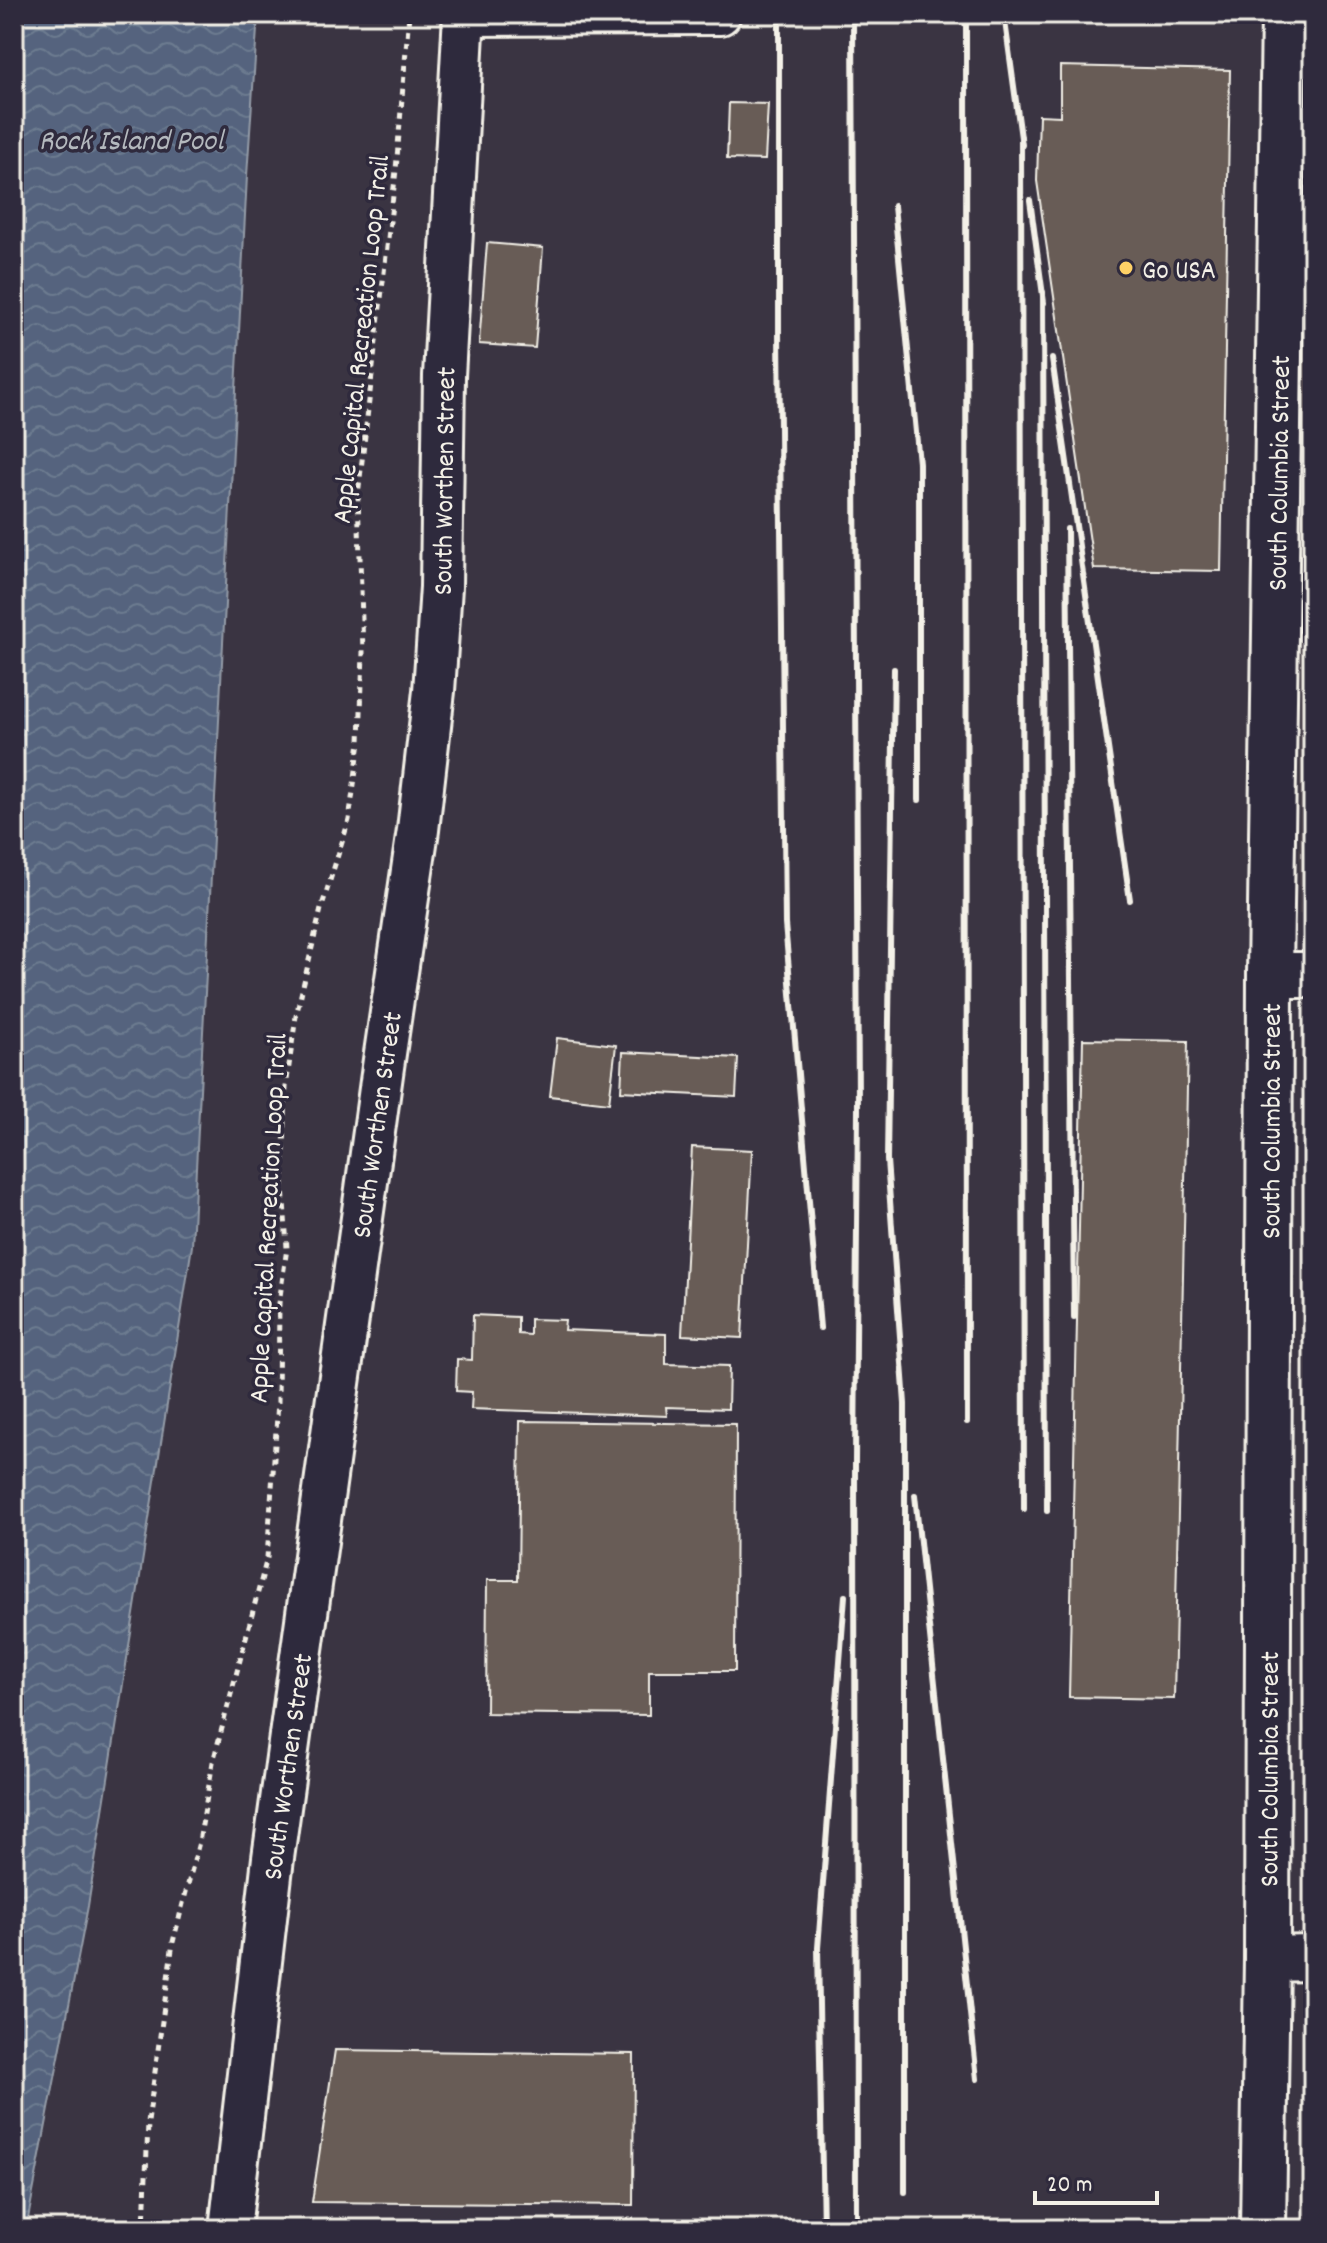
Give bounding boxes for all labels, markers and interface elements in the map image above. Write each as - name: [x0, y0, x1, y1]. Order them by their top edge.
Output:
- water label: Rock Island Pool: [39, 122, 226, 165]
- street label: Apple Capital Recreation Loop Trail: [325, 153, 403, 526]
- place label: Go USA: [1142, 253, 1216, 293]
- marker: Go USA: [1117, 259, 1135, 277]
- street label: South Columbia Street: [1261, 355, 1304, 591]
- street label: South Worthen Street: [425, 366, 469, 597]
- street label: South Columbia Street: [1254, 1003, 1295, 1239]
- street label: South Worthen Street: [344, 1009, 416, 1241]
- street label: Apple Capital Recreation Loop Trail: [241, 1032, 301, 1404]
- street label: South Worthen Street: [256, 1651, 326, 1882]
- street label: South Columbia Street: [1252, 1651, 1293, 1887]
- scale bar: [1035, 2155, 1157, 2205]
- text: 20 m: [1047, 2169, 1093, 2203]

